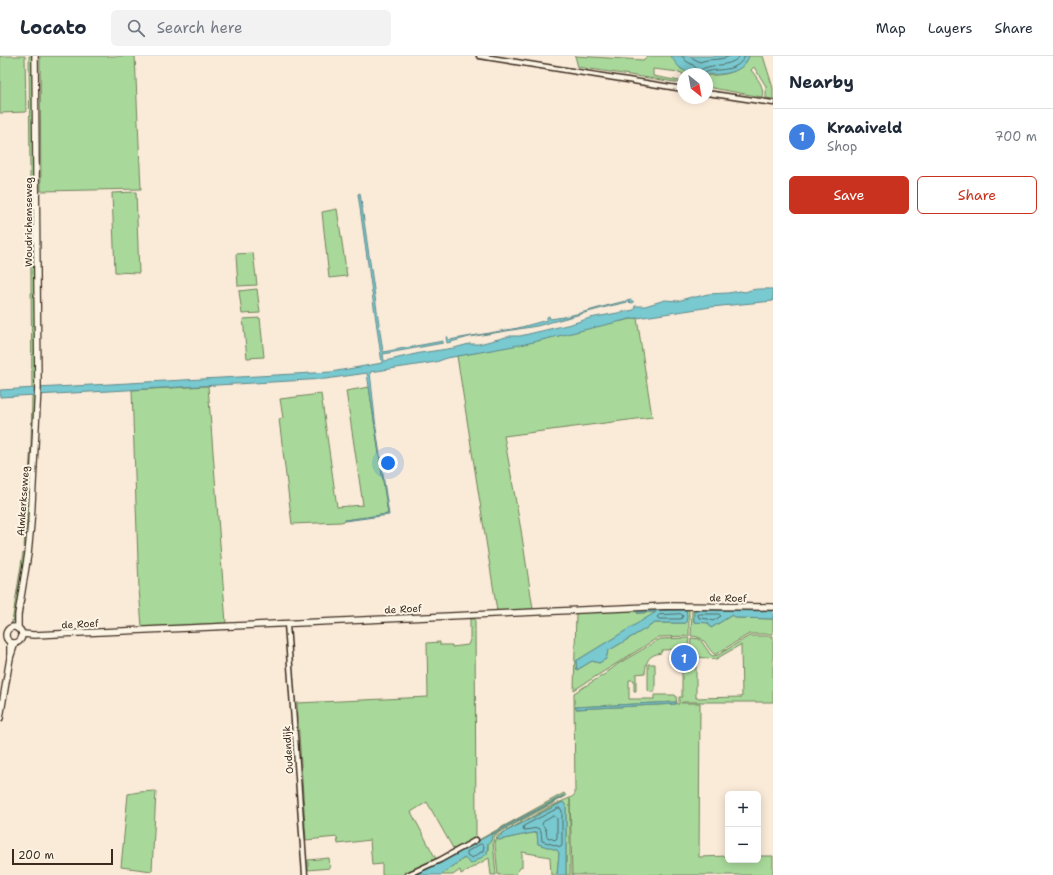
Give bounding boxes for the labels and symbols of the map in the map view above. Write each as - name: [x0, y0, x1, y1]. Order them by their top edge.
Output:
- north arrow: [677, 68, 713, 104]
- street label: Woudrichemseweg: [22, 177, 35, 267]
- your location: [378, 453, 398, 473]
- street label: Almkerkseweg: [14, 466, 32, 536]
- street label: de Roef: [709, 591, 747, 605]
- street label: de Roef: [384, 602, 422, 616]
- street label: de Roef: [61, 617, 99, 631]
- pin: 1: [671, 643, 697, 673]
- street label: Oudendijk: [280, 725, 296, 775]
- scale bar: [12, 847, 113, 866]

